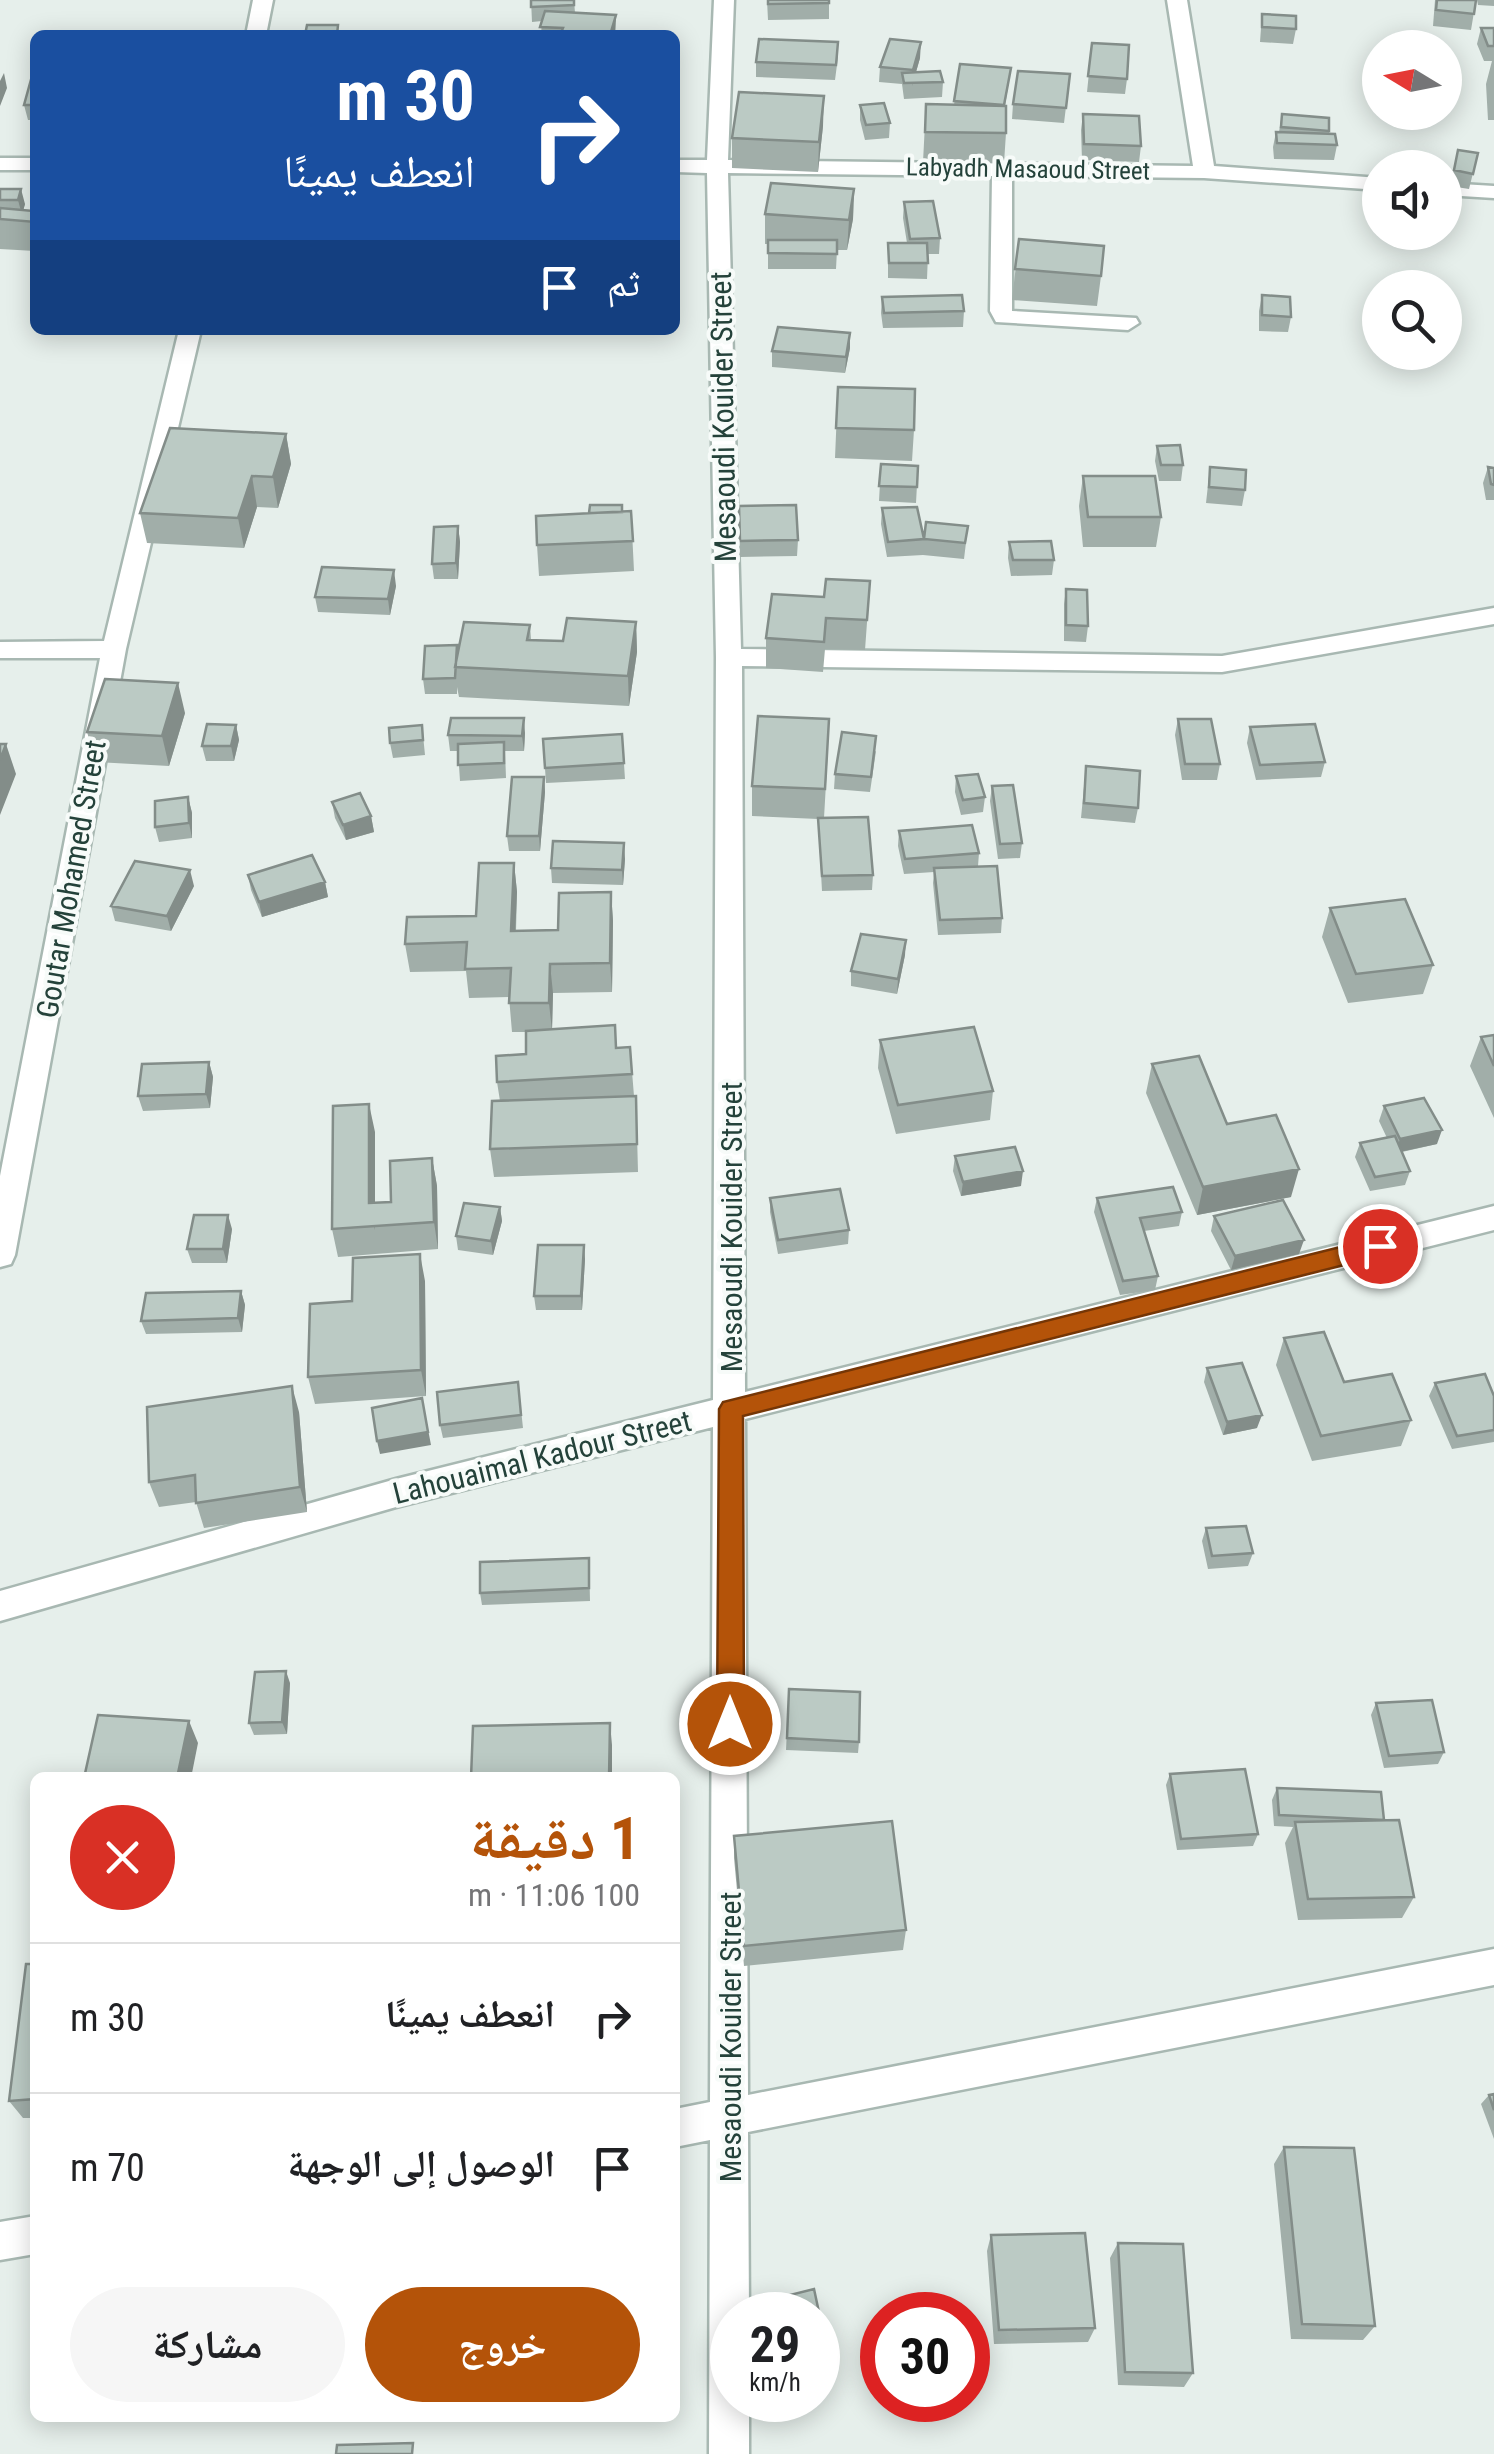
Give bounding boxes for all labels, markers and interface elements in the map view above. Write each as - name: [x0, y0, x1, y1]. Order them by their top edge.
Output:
- north arrow: [1362, 30, 1462, 130]
- map controls: [1362, 30, 1462, 370]
- text: 30 m: [336, 55, 475, 137]
- icon: right: [510, 70, 640, 200]
- text: انعطف يمينًا: [283, 145, 475, 198]
- button: sound: [1362, 150, 1462, 250]
- street label: Labyadh Masaoud Street: [906, 152, 1150, 186]
- icon: arrive: [532, 260, 587, 315]
- text: ثم: [607, 261, 640, 305]
- button: search: [1362, 270, 1462, 370]
- street label: Mesaoudi Kouider Street: [703, 271, 743, 563]
- street label: Goutar Mohamed Street: [29, 737, 113, 1021]
- street label: Mesaoudi Kouider Street: [714, 1082, 749, 1372]
- pin: [1338, 1204, 1423, 1289]
- icon: arrive: [1353, 1219, 1408, 1274]
- street label: Lahouaimal Kadour Street: [389, 1403, 695, 1511]
- position arrow: [678, 1672, 782, 1776]
- text: 1 دقيقة: [470, 1803, 640, 1874]
- button: close: [70, 1805, 175, 1910]
- text: 100 m · 11:06: [468, 1876, 640, 1914]
- street label: Mesaoudi Kouider Street: [713, 1892, 748, 2182]
- icon: right: [585, 1991, 640, 2046]
- text: انعطف يمينًا: [385, 1992, 555, 2036]
- text: 30 m: [70, 1996, 145, 2040]
- icon: arrive: [585, 2141, 640, 2196]
- text: الوصول إلى الوجهة: [288, 2142, 555, 2186]
- text: 70 m: [70, 2146, 145, 2190]
- button: مشاركة: [70, 2287, 345, 2402]
- button: خروج: [365, 2287, 640, 2402]
- speed limit sign: 30: [860, 2292, 990, 2422]
- text: 29: [750, 2316, 800, 2374]
- text: km/h: [749, 2368, 801, 2397]

